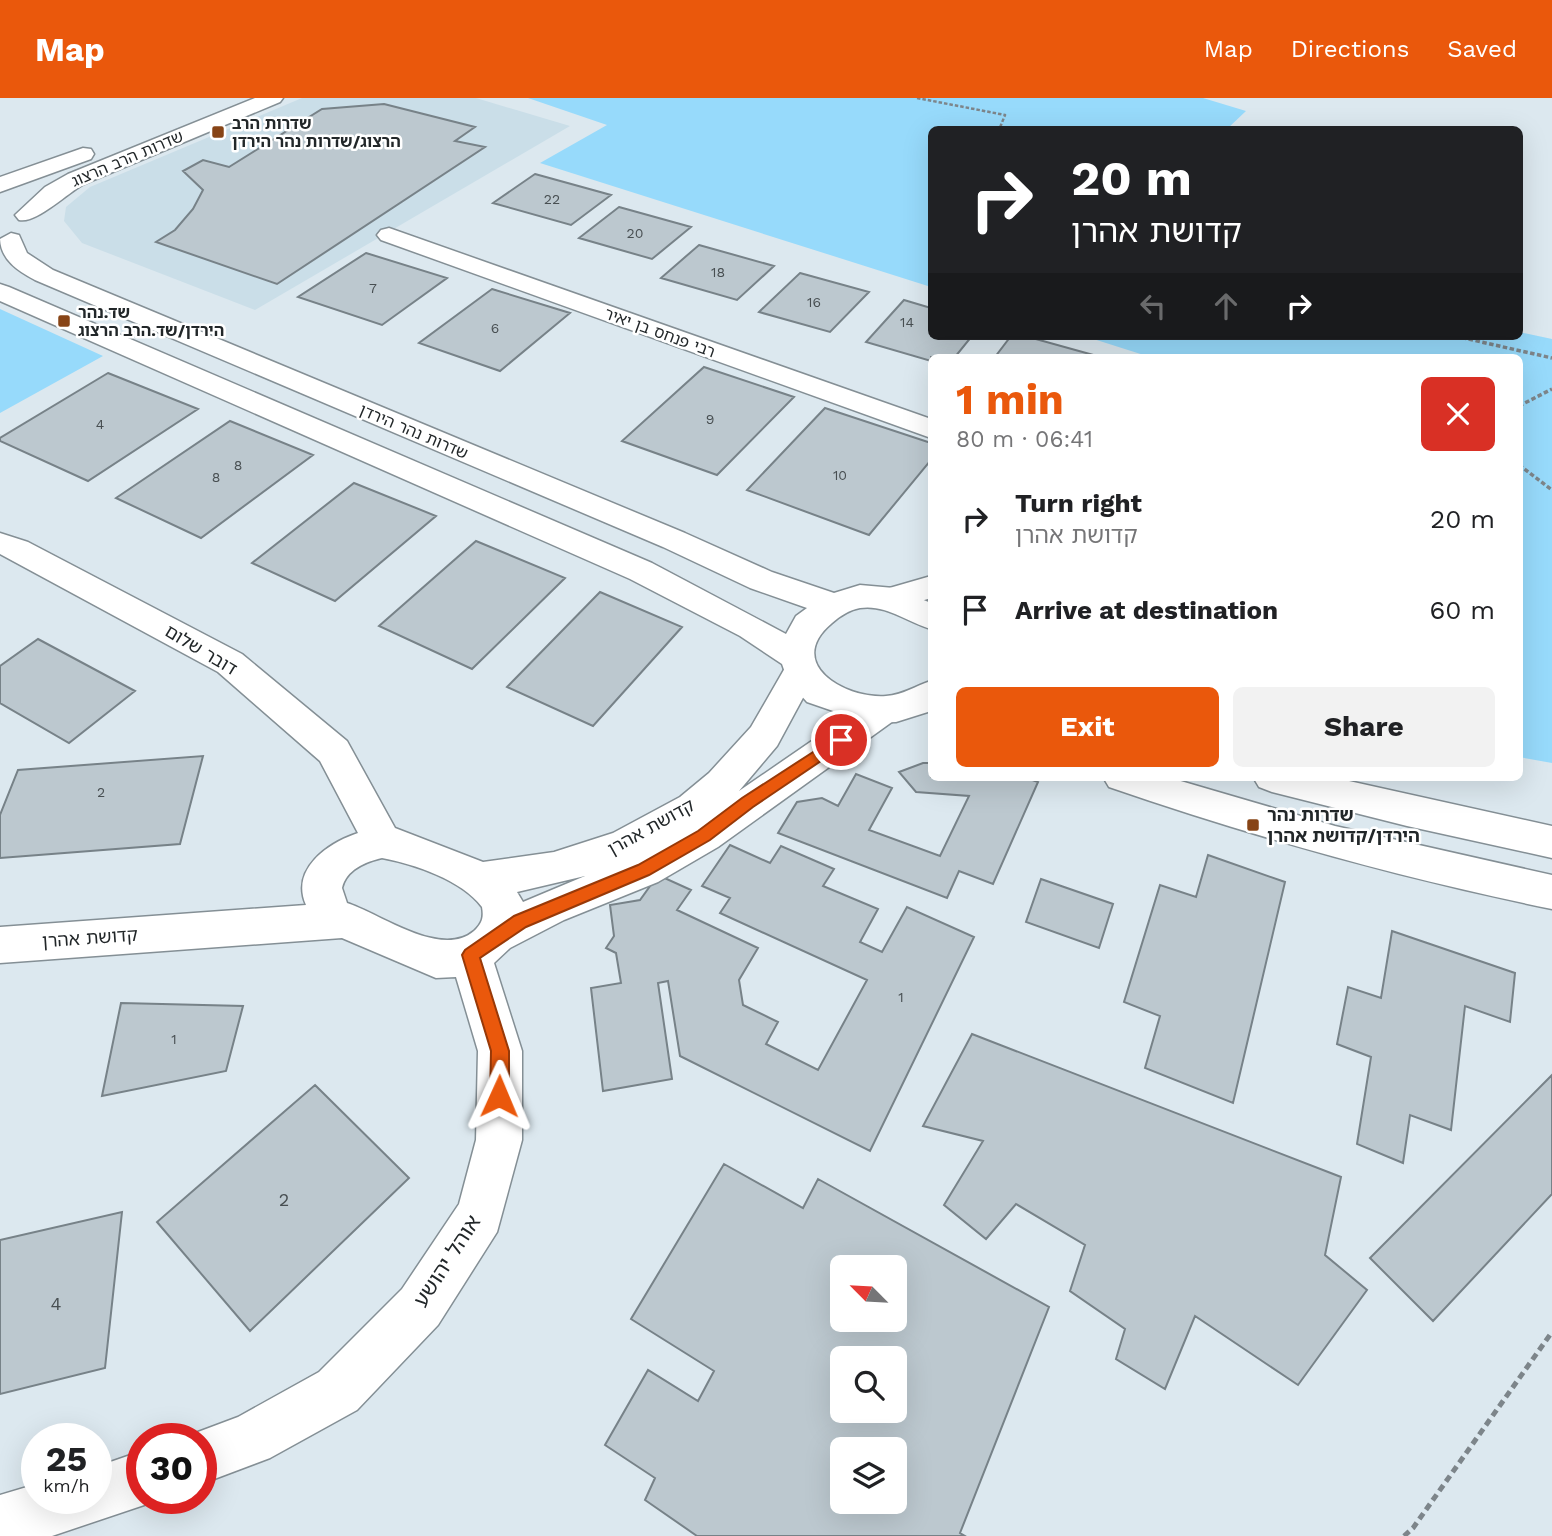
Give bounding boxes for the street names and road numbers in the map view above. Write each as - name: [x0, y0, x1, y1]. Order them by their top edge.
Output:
- street label: שדרות הרב הרצוג: [68, 126, 186, 191]
- street label: רבי פנחס בן יאיר: [602, 304, 718, 361]
- street label: שדרות נהר הירדן: [357, 400, 471, 463]
- street label: דובר שלום: [161, 620, 241, 679]
- street label: קדושת אהרן: [604, 794, 698, 859]
- street label: קדושת אהרן: [41, 924, 139, 951]
- street label: אוהל יהושע: [408, 1210, 485, 1311]

